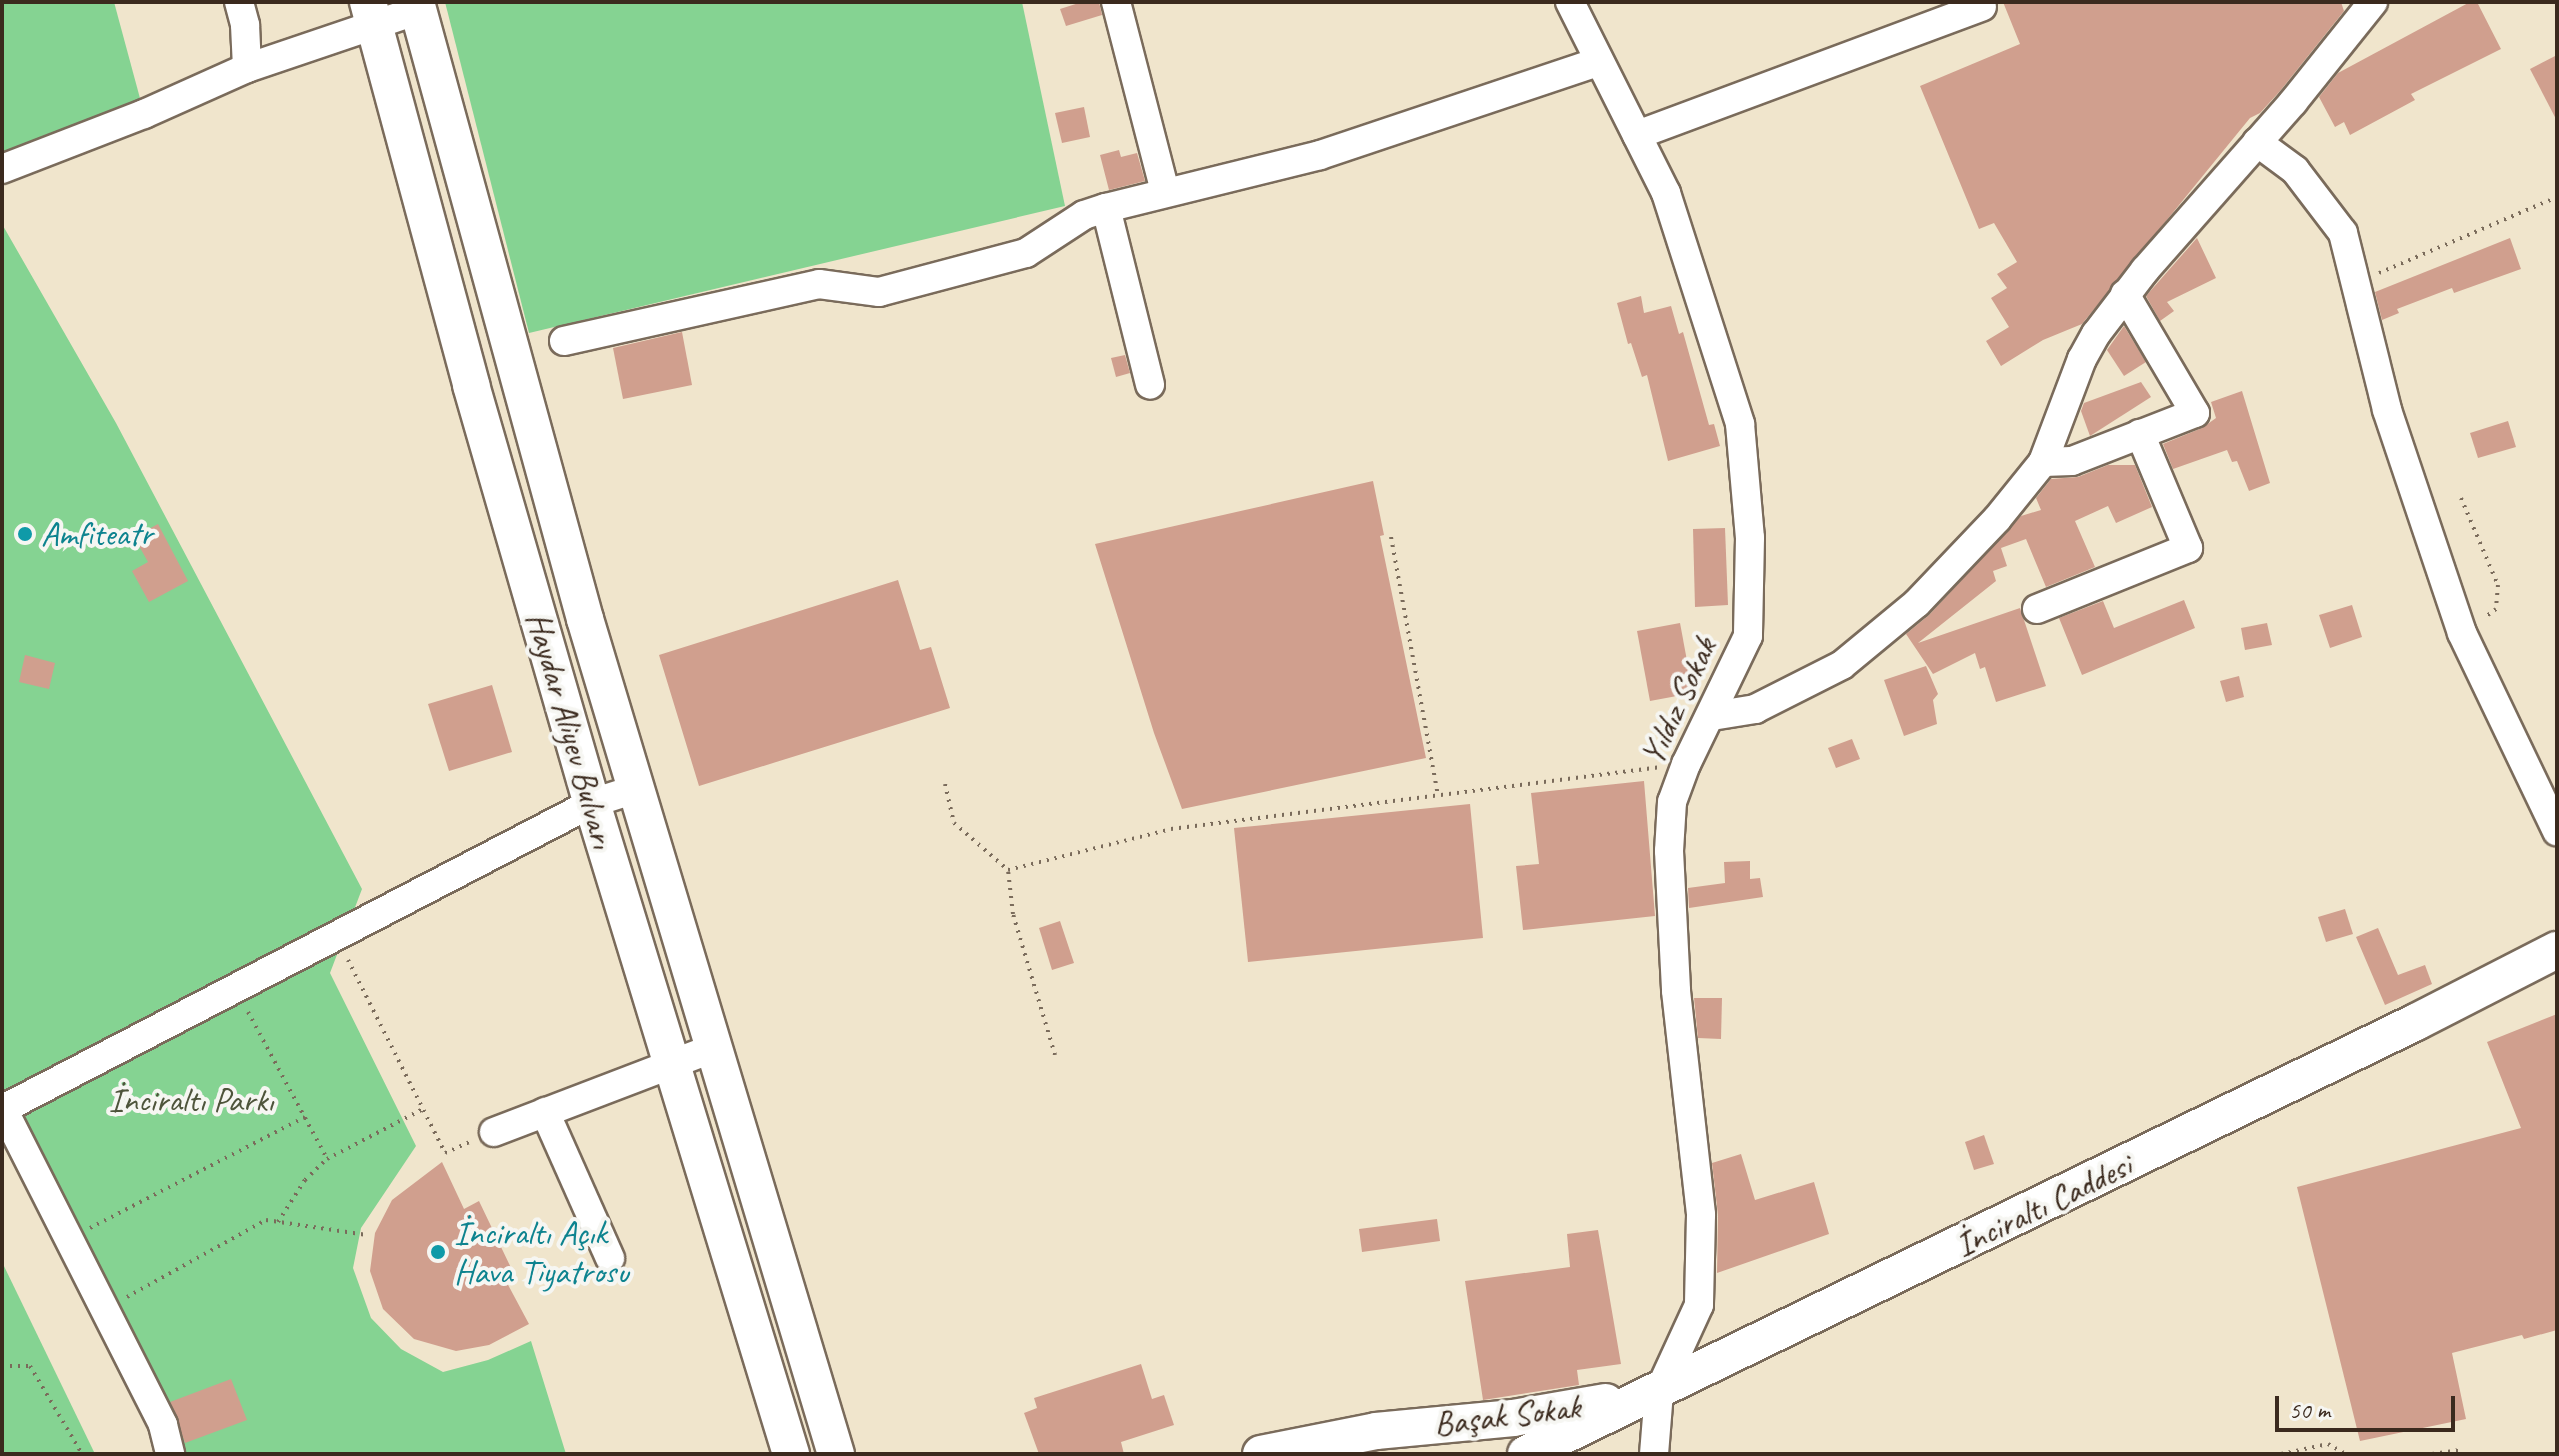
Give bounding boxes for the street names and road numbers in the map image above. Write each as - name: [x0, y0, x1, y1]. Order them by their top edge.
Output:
- street label: Haydar Aliyev Bulvarı: [518, 607, 624, 853]
- street label: Yıldız Sokak: [1631, 631, 1725, 771]
- street label: İnciraltı Caddesi: [1948, 1145, 2138, 1265]
- street label: Başak Sokak: [1432, 1386, 1582, 1444]

